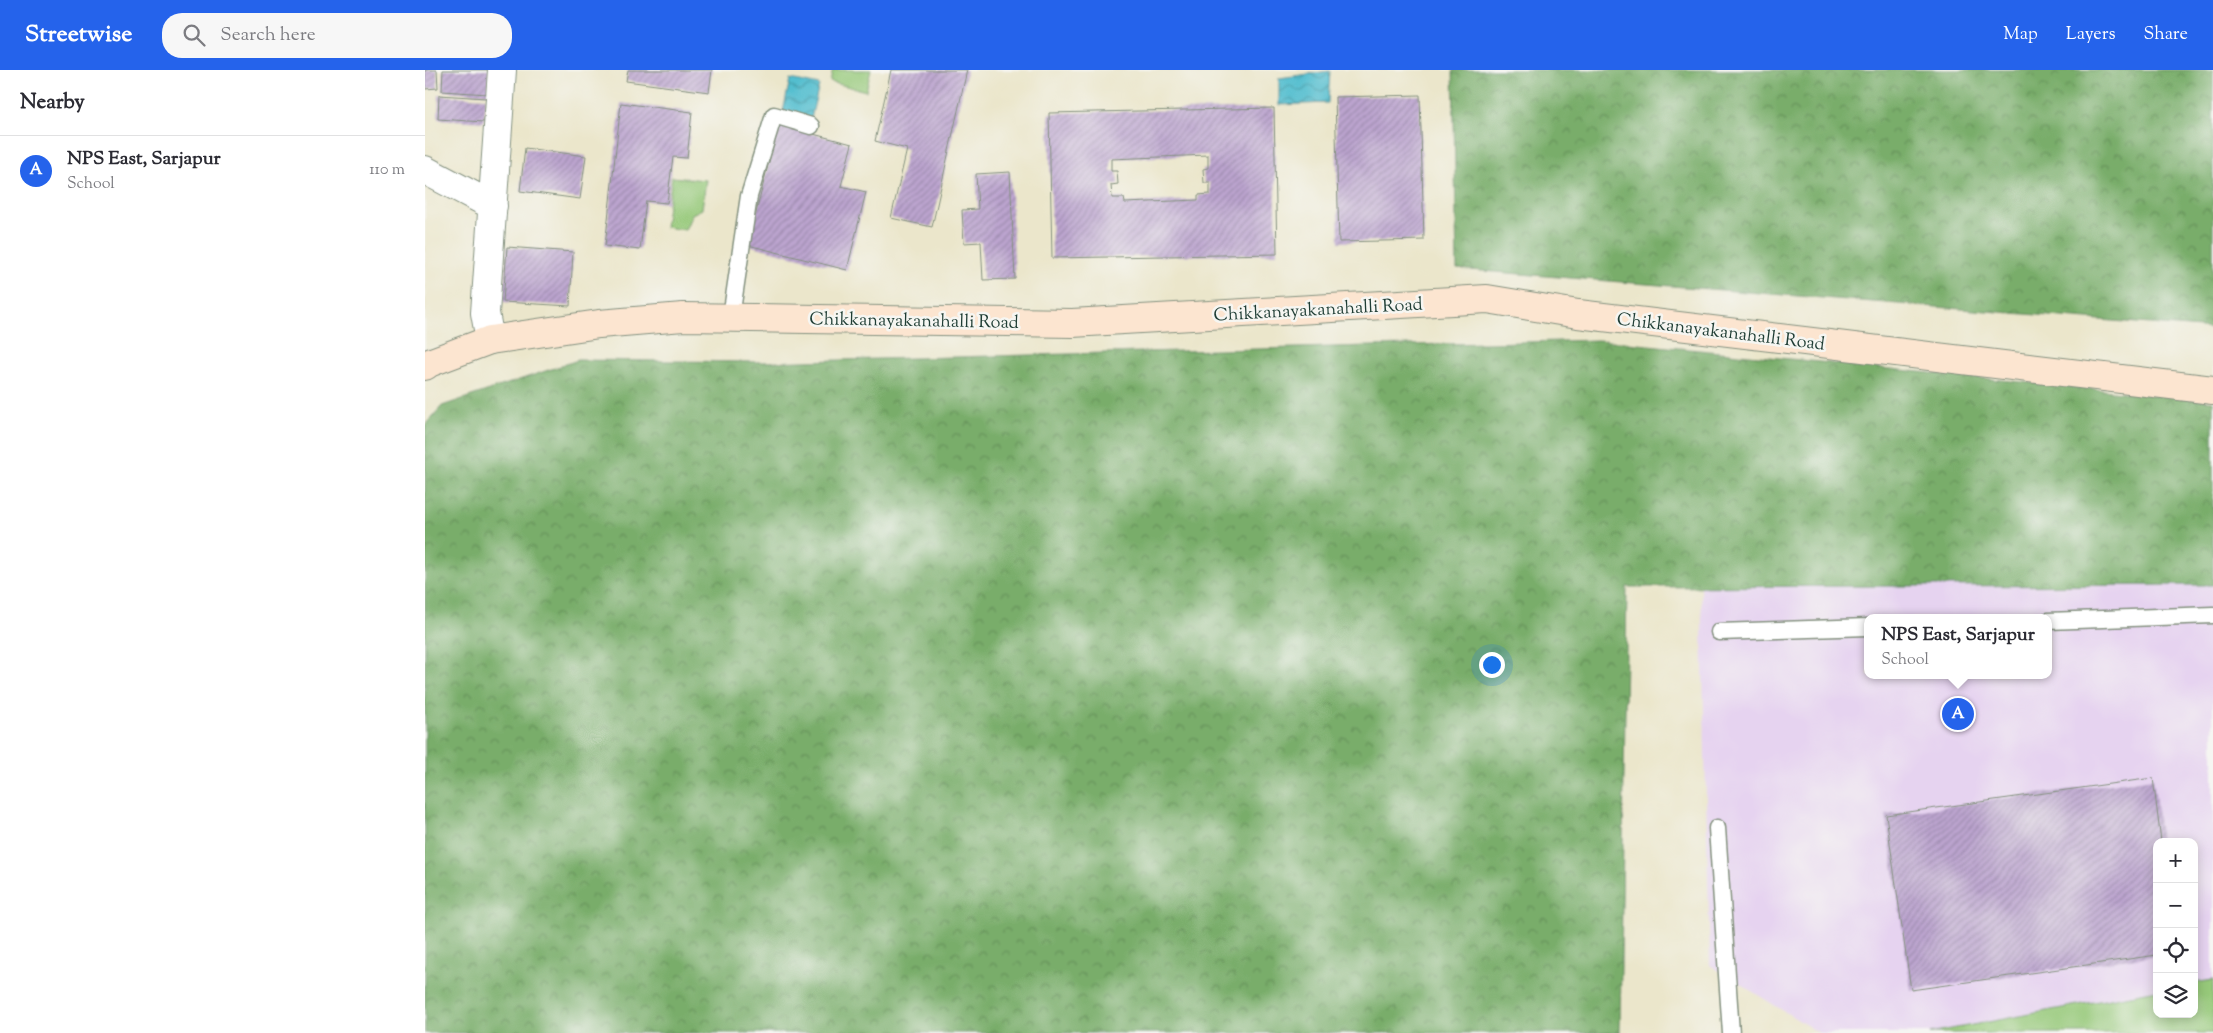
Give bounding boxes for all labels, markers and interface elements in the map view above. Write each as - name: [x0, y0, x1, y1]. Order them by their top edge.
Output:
- search box: [162, 13, 512, 58]
- text: Streetwise: [25, 18, 132, 52]
- icon: search: [180, 21, 208, 49]
- text: Search here: [220, 22, 316, 49]
- text: Map: [2003, 22, 2038, 48]
- text: Layers: [2066, 22, 2116, 48]
- text: Share: [2144, 22, 2188, 48]
- text: Nearby: [20, 88, 85, 118]
- text: NPS East, Sarjapur: [67, 146, 221, 173]
- text: A: [30, 159, 43, 182]
- text: 110 m: [369, 159, 405, 182]
- text: School: [67, 173, 115, 196]
- street label: Chikkanayakanahalli Road: [1213, 293, 1423, 329]
- street label: Chikkanayakanahalli Road: [809, 307, 1019, 337]
- street label: Chikkanayakanahalli Road: [1615, 307, 1826, 359]
- popup: [1864, 614, 2052, 679]
- text: NPS East, Sarjapur: [1881, 622, 2035, 649]
- text: School: [1881, 649, 1929, 672]
- your location: [1479, 652, 1505, 678]
- pin: A: [1942, 695, 1974, 733]
- map controls: [2153, 838, 2198, 1018]
- button: +: [2153, 838, 2198, 883]
- button: −: [2153, 883, 2198, 928]
- button: locate: [2153, 928, 2198, 973]
- button: layers: [2153, 973, 2198, 1018]

